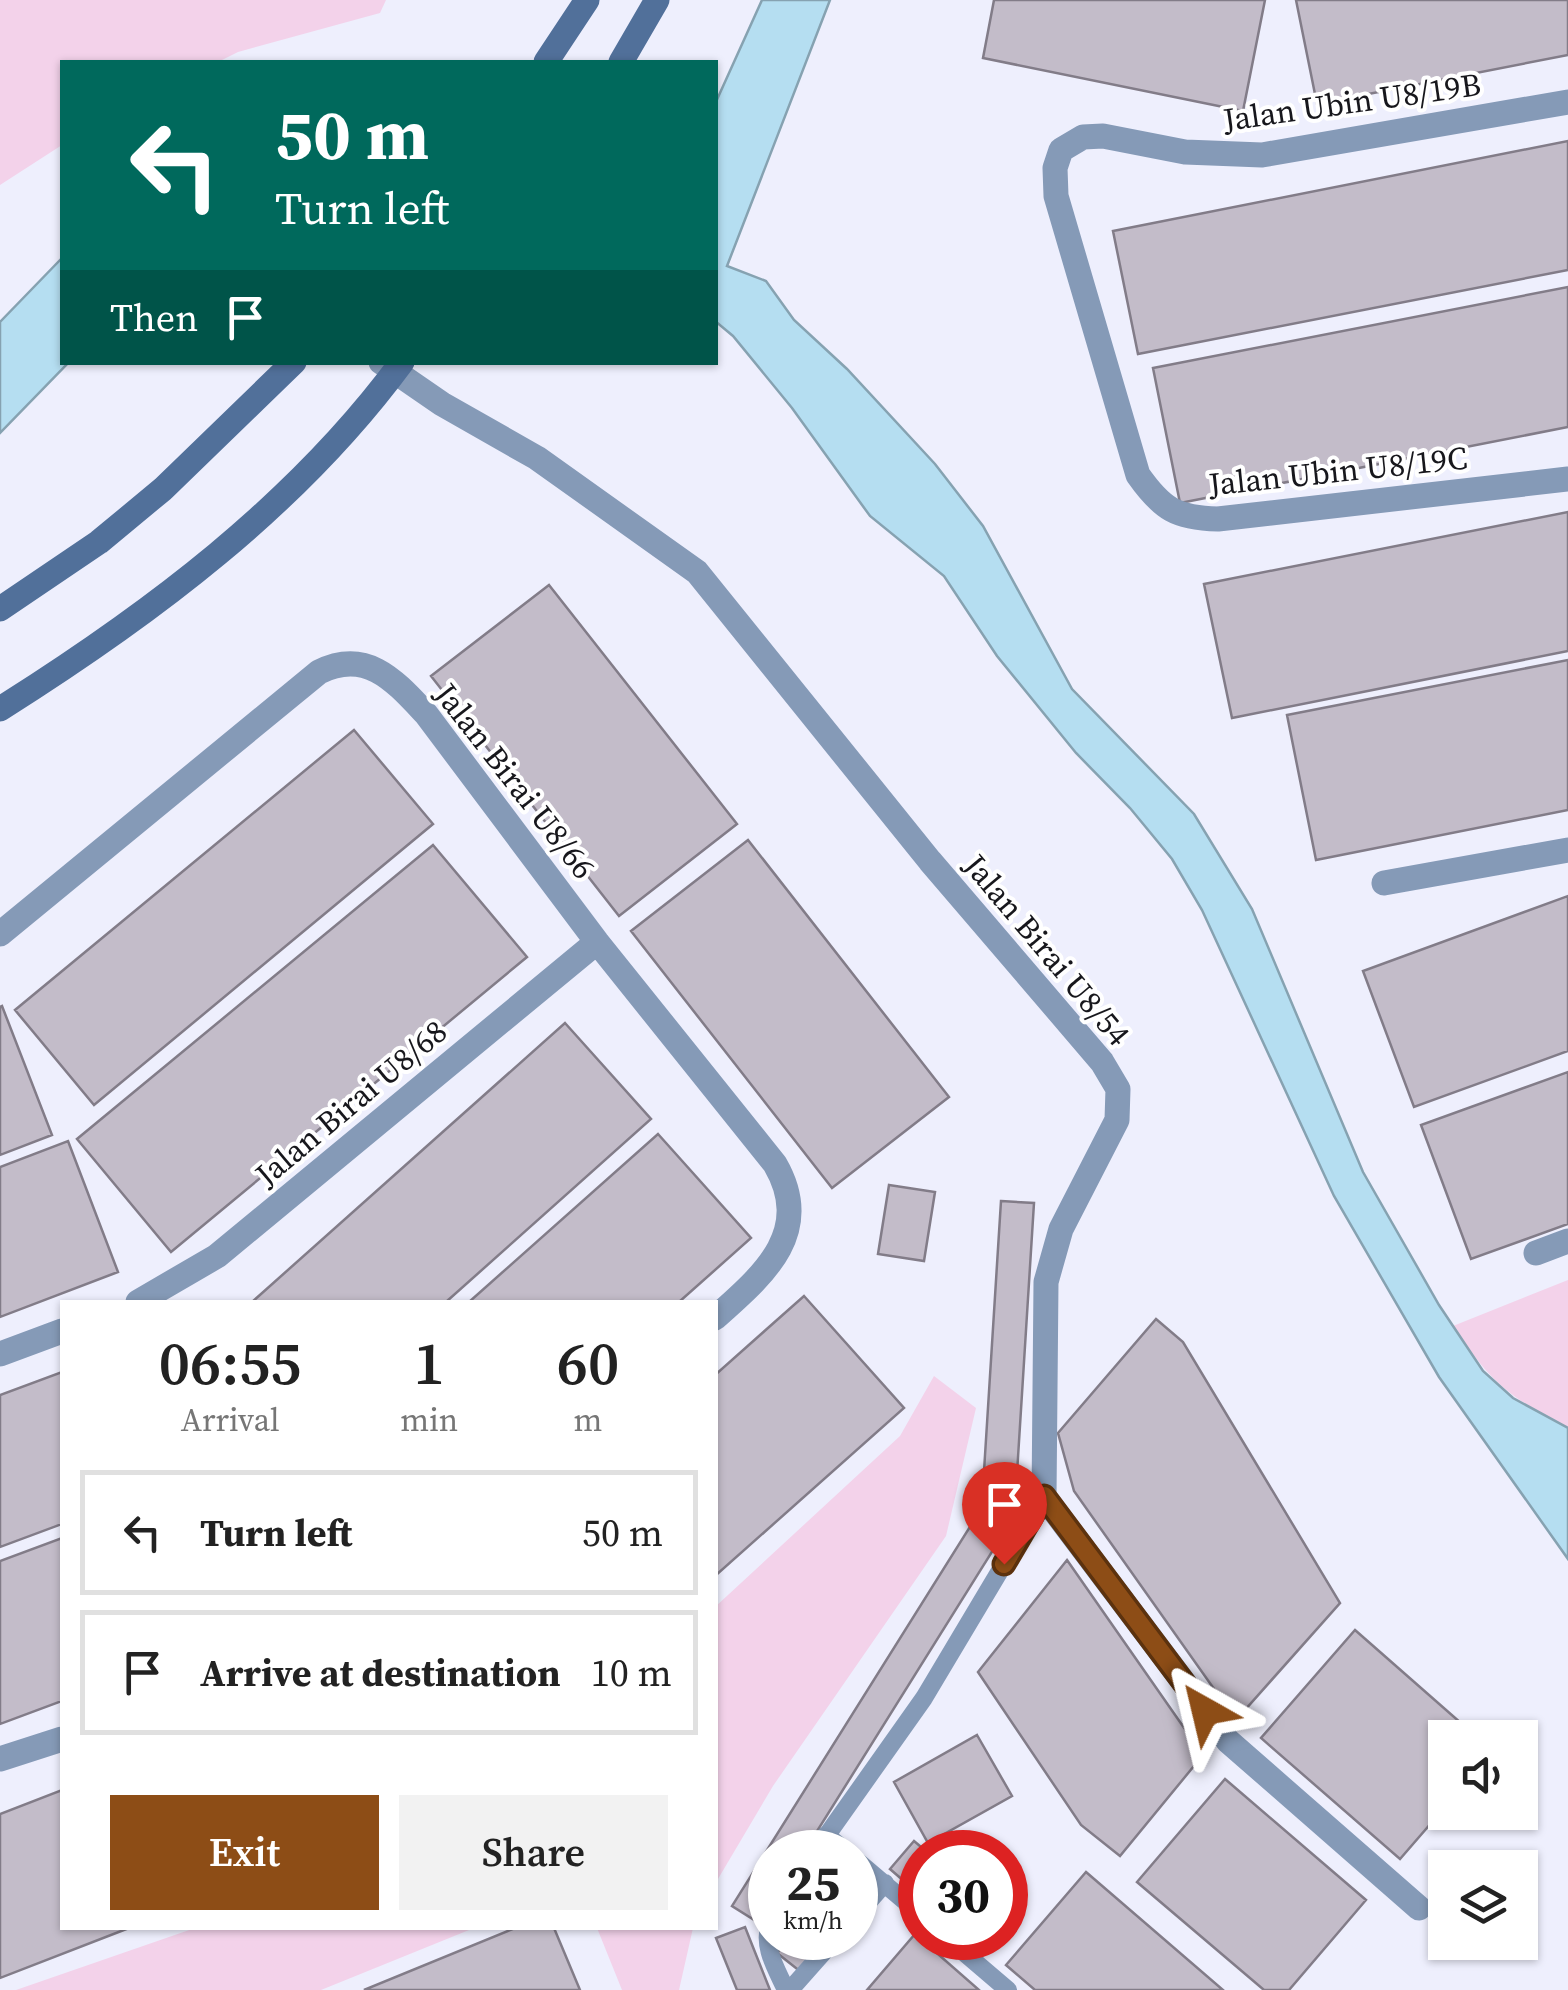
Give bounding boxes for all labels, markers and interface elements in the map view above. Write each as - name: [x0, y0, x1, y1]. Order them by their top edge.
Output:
- street label: Jalan Ubin U8/19B: [1219, 62, 1484, 142]
- text: 50 m: [275, 86, 429, 182]
- icon: left: [110, 100, 240, 230]
- text: Turn left: [275, 177, 449, 239]
- icon: arrive: [218, 290, 273, 345]
- text: Then: [110, 292, 198, 344]
- street label: Jalan Ubin U8/19C: [1206, 436, 1469, 507]
- street label: Jalan Birai U8/66: [424, 673, 605, 888]
- street label: Jalan Birai U8/54: [953, 844, 1140, 1055]
- street label: Jalan Birai U8/68: [245, 1010, 456, 1197]
- text: 06:55: [159, 1322, 302, 1404]
- text: 1: [414, 1322, 445, 1404]
- text: 60: [557, 1322, 619, 1404]
- text: Arrival: [181, 1398, 280, 1442]
- text: min: [400, 1398, 458, 1442]
- text: m: [574, 1398, 602, 1442]
- pin: [962, 1462, 1047, 1565]
- icon: arrive: [977, 1477, 1032, 1532]
- icon: left: [115, 1505, 170, 1560]
- text: Turn left: [200, 1507, 352, 1559]
- text: 50 m: [582, 1507, 663, 1559]
- icon: arrive: [115, 1645, 170, 1700]
- text: Arrive at destination: [200, 1647, 561, 1699]
- text: 10 m: [591, 1647, 672, 1699]
- position arrow: [1153, 1659, 1257, 1763]
- map controls: [1428, 1720, 1538, 1960]
- button: sound: [1428, 1720, 1538, 1830]
- button: Exit: [110, 1795, 379, 1910]
- button: Share: [399, 1795, 668, 1910]
- speed limit sign: 30: [898, 1830, 1028, 1960]
- text: 25: [786, 1848, 840, 1917]
- button: layers: [1428, 1850, 1538, 1960]
- text: km/h: [783, 1903, 843, 1937]

